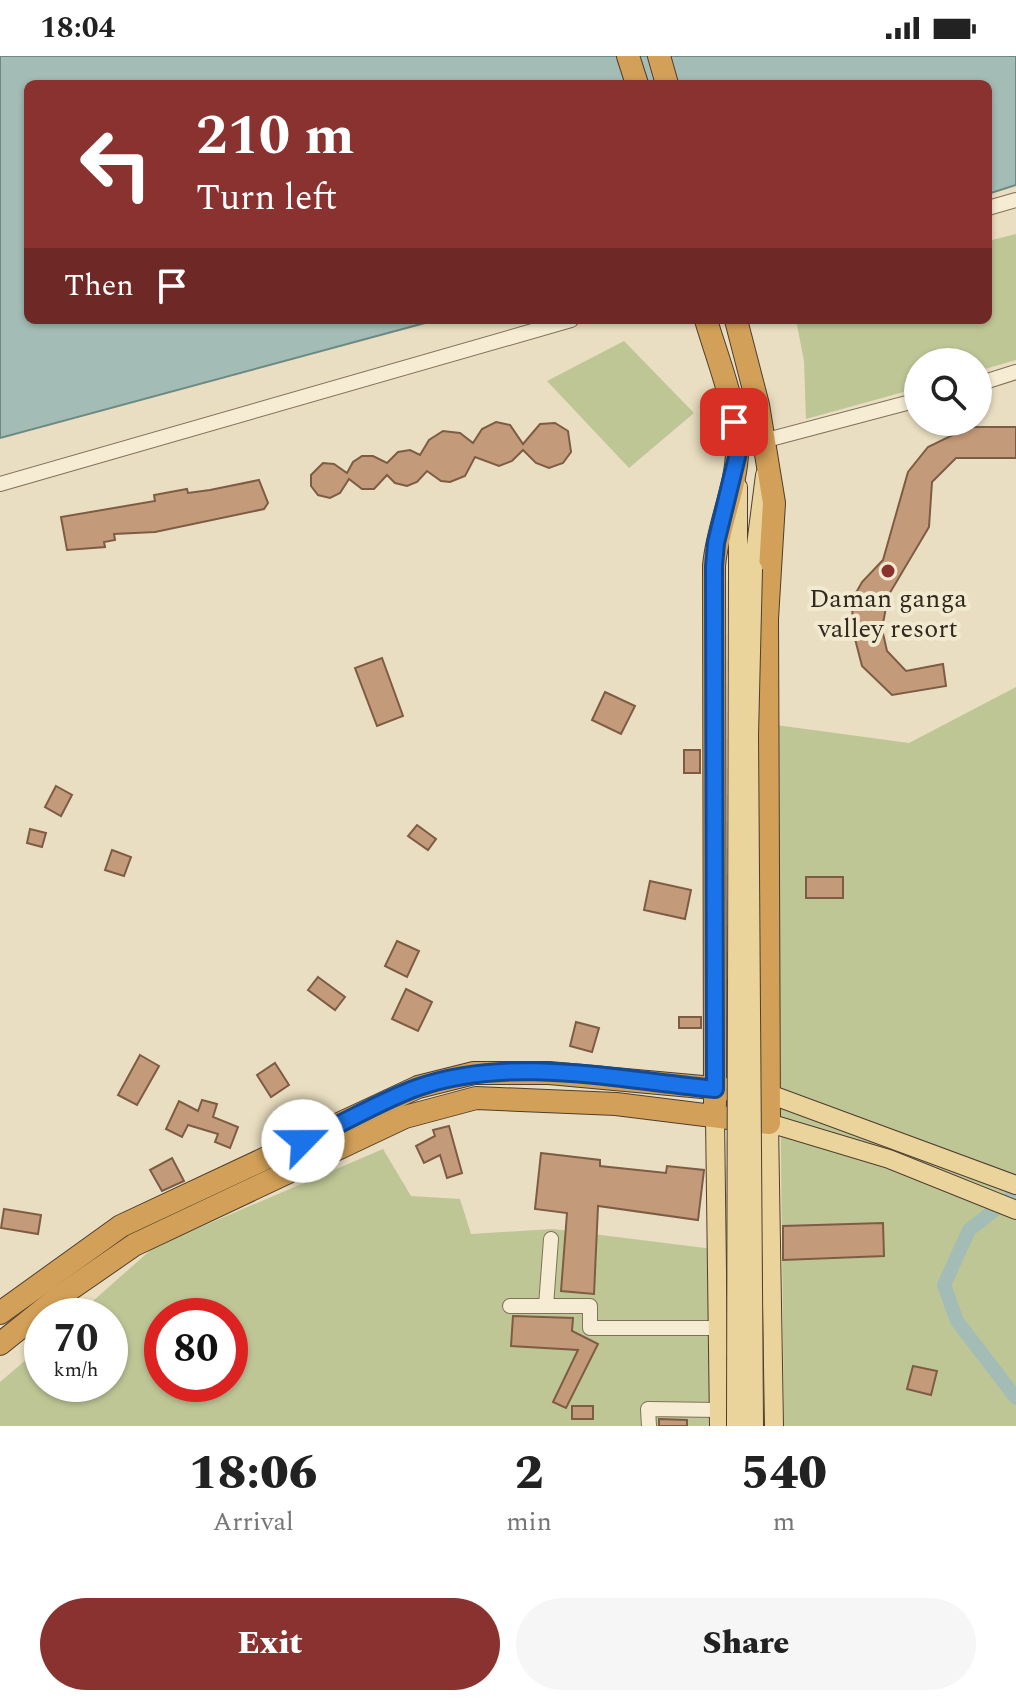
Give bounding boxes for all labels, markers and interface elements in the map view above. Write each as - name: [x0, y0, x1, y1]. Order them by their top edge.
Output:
- text: 18:04: [40, 5, 115, 51]
- text: 210 m: [196, 94, 355, 179]
- icon: left: [64, 112, 168, 216]
- text: Turn left: [196, 171, 337, 226]
- text: Then: [64, 263, 134, 309]
- icon: arrive: [150, 264, 194, 308]
- map controls: [904, 348, 992, 436]
- button: search: [904, 348, 992, 436]
- pin: [700, 388, 768, 456]
- icon: arrive: [712, 400, 756, 444]
- marker: Daman ganga valley resort: [879, 562, 897, 580]
- place label: Daman ganga valley resort: [809, 579, 967, 649]
- position arrow: [261, 1099, 345, 1183]
- speed limit sign: 80: [144, 1298, 248, 1402]
- text: 70: [54, 1309, 98, 1370]
- text: km/h: [54, 1355, 99, 1385]
- text: 18:06: [189, 1437, 318, 1510]
- text: 2: [515, 1437, 544, 1510]
- text: 540: [741, 1437, 827, 1510]
- text: Arrival: [213, 1502, 294, 1542]
- text: min: [506, 1502, 552, 1542]
- text: m: [773, 1502, 795, 1542]
- button: Exit: [40, 1598, 500, 1690]
- button: Share: [516, 1598, 976, 1690]

